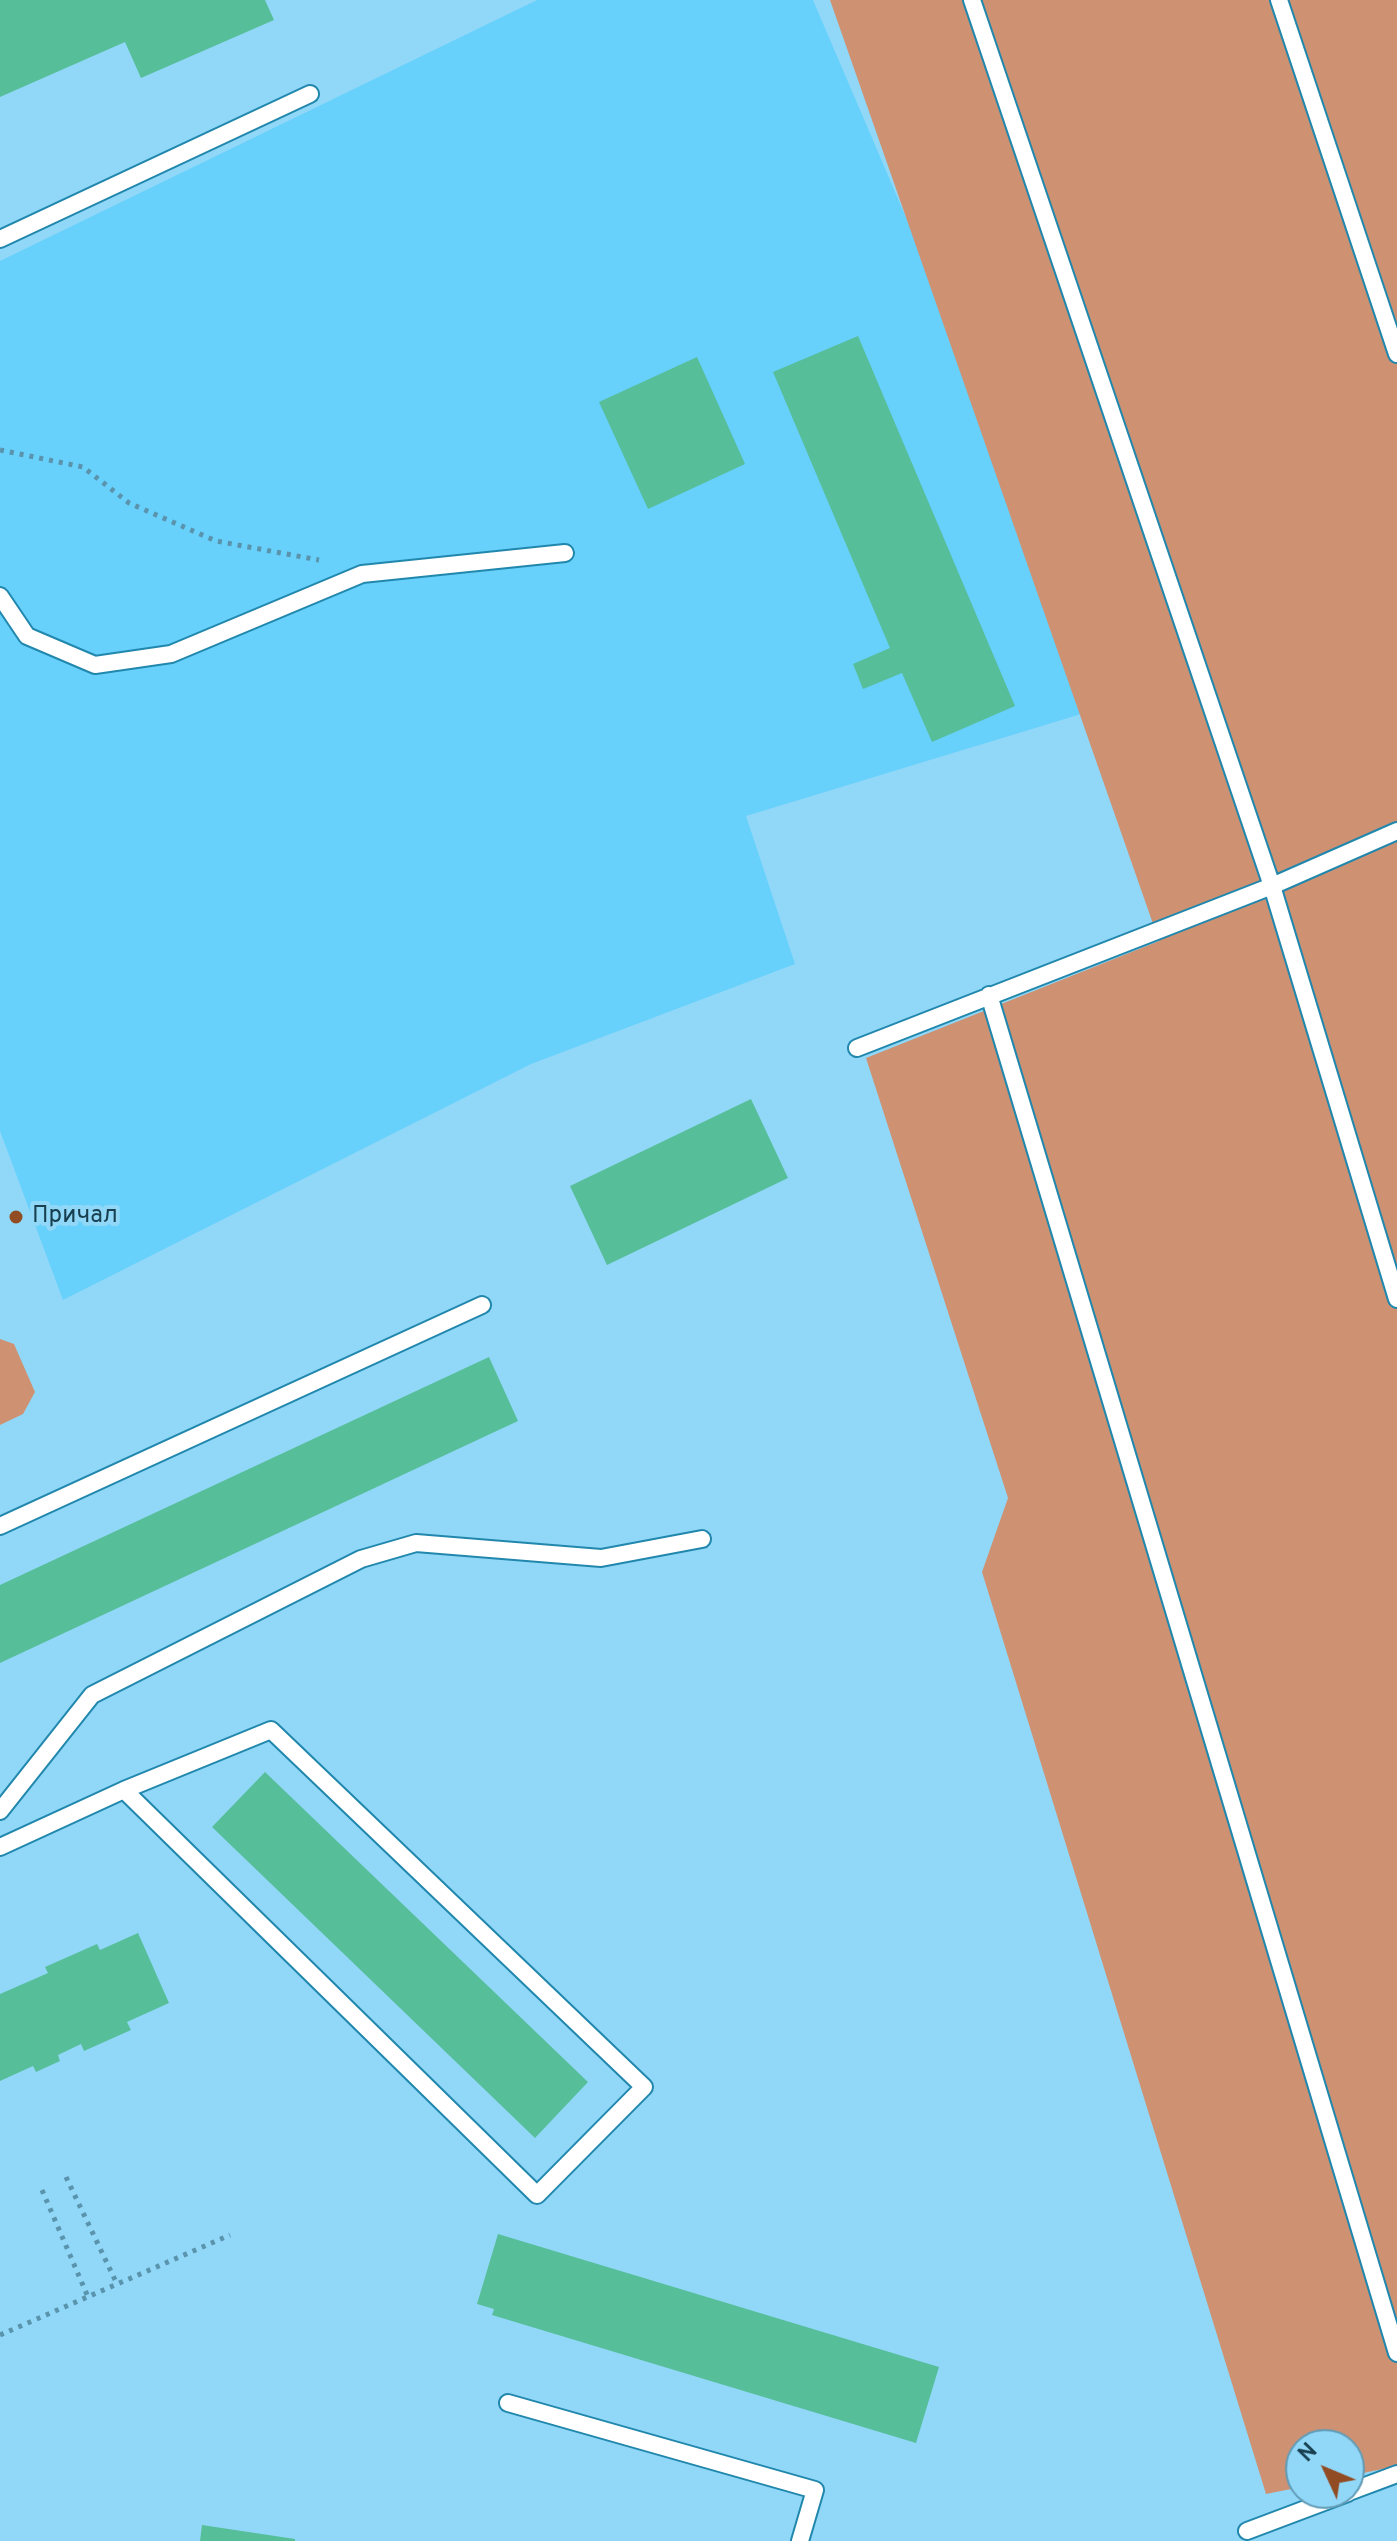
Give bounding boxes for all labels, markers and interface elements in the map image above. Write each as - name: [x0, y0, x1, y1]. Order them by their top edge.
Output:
- place label: Причал: [32, 1203, 118, 1231]
- marker: Причал: [7, 1208, 25, 1226]
- north arrow: [1285, 2429, 1365, 2509]
- text: N: [1294, 2438, 1324, 2468]

